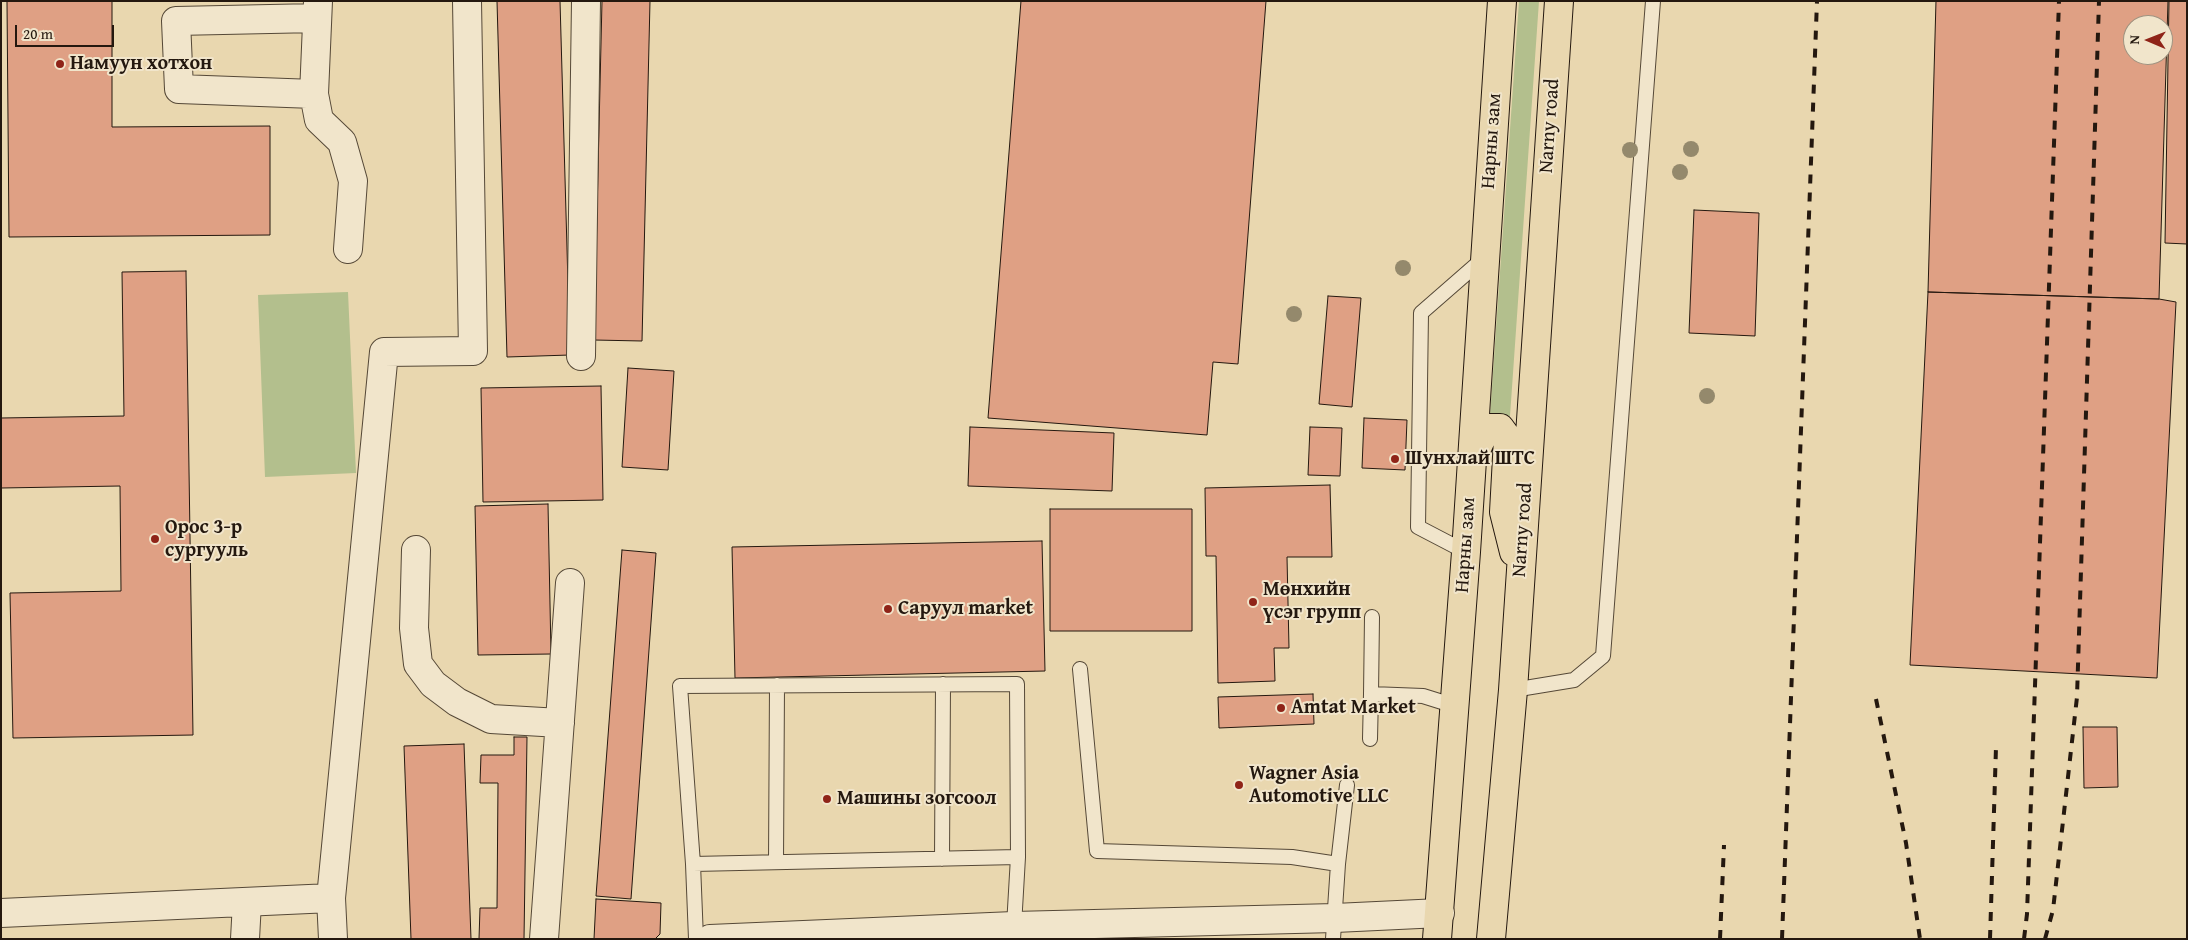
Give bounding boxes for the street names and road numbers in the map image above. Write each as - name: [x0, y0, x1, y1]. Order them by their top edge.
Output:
- street label: Narny road: [1535, 78, 1565, 174]
- street label: Нарны зам: [1477, 92, 1507, 190]
- street label: Narny road: [1508, 482, 1538, 578]
- street label: Нарны зам: [1451, 496, 1481, 594]

